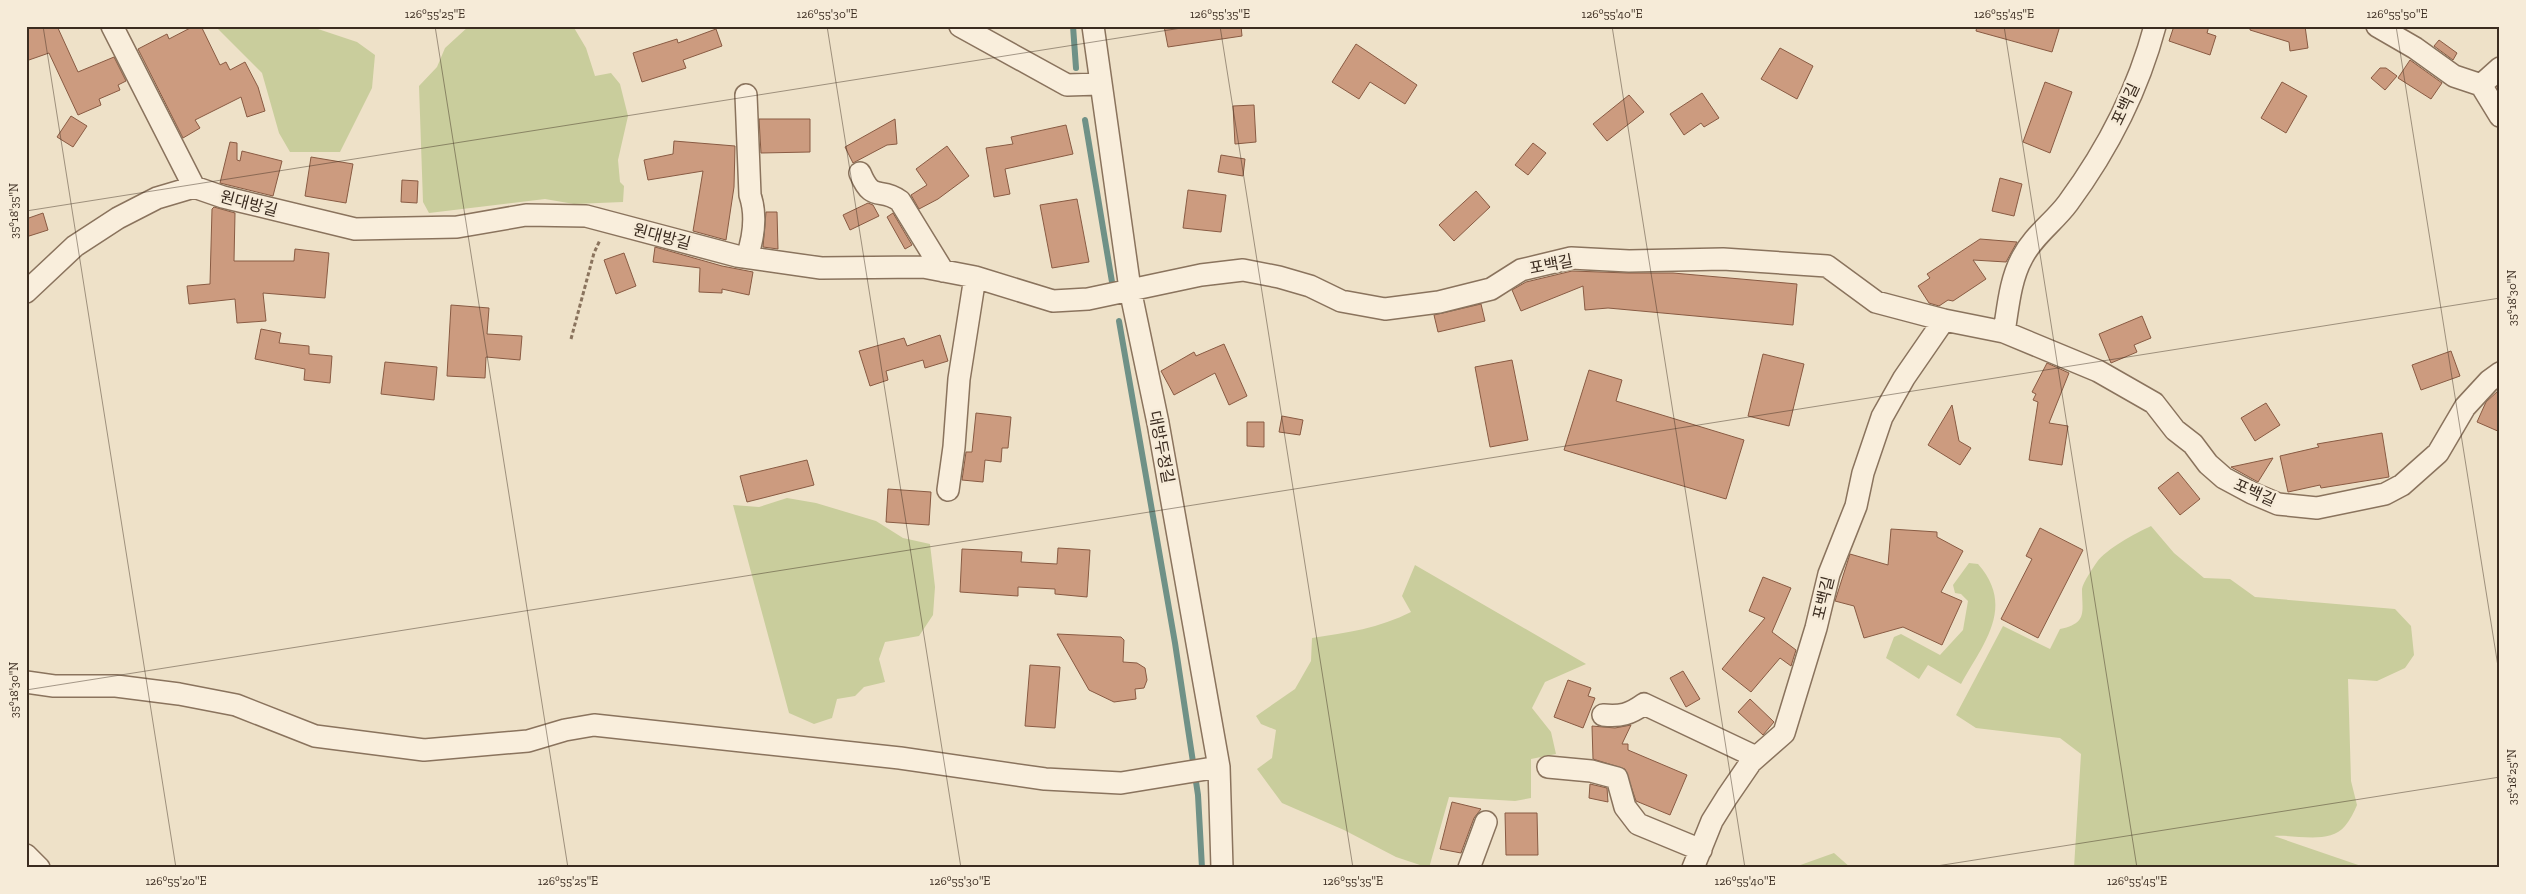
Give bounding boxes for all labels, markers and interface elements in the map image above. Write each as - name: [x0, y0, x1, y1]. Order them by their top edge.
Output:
- text: 126°55'25"E: [405, 7, 465, 21]
- text: 126°55'30"E: [797, 7, 857, 21]
- text: 126°55'35"E: [1190, 7, 1250, 21]
- text: 126°55'40"E: [1582, 7, 1642, 21]
- text: 126°55'45"E: [1974, 7, 2034, 21]
- text: 126°55'50"E: [2366, 7, 2428, 21]
- street label: 포백길: [2108, 80, 2143, 128]
- text: 35°18'35"N: [7, 183, 21, 239]
- street label: 원대방길: [218, 187, 280, 220]
- street label: 원대방길: [631, 220, 693, 253]
- street label: 포백길: [1528, 251, 1575, 278]
- text: 35°18'30"N: [2505, 270, 2519, 326]
- street label: 대방두정길: [1145, 409, 1178, 485]
- street label: 포백길: [2231, 475, 2279, 510]
- street label: 포백길: [1809, 574, 1838, 622]
- text: 35°18'30"N: [7, 662, 21, 718]
- text: 35°18'25"N: [2505, 749, 2519, 805]
- text: 126°55'20"E: [145, 874, 207, 888]
- text: 126°55'25"E: [538, 874, 598, 888]
- text: 126°55'30"E: [930, 874, 990, 888]
- text: 126°55'35"E: [1323, 874, 1383, 888]
- text: 126°55'40"E: [1715, 874, 1775, 888]
- text: 126°55'45"E: [2107, 874, 2167, 888]

